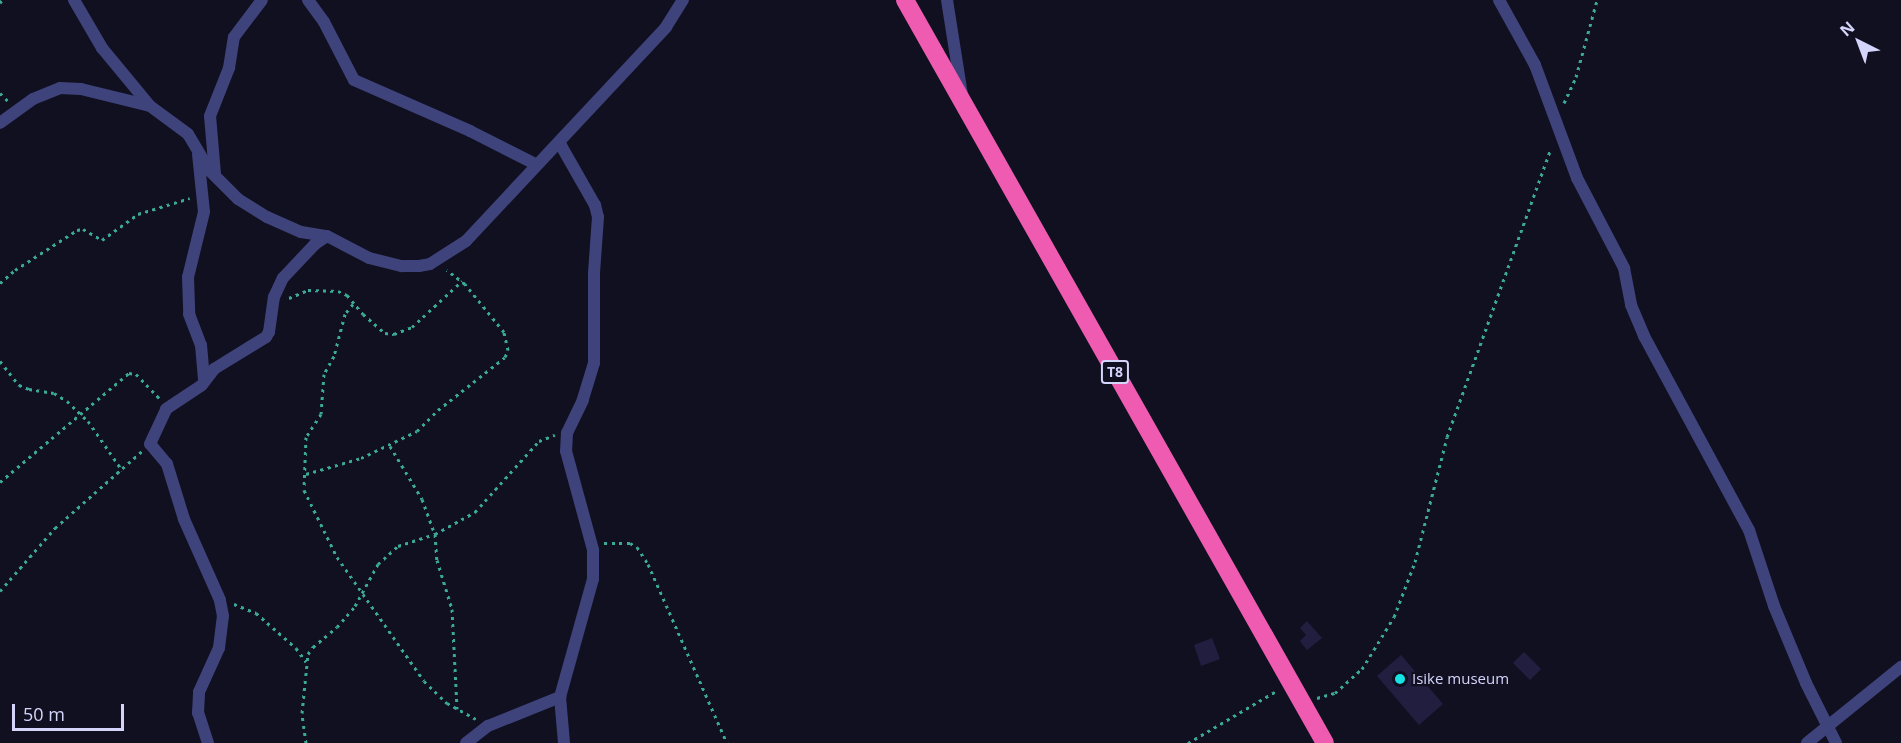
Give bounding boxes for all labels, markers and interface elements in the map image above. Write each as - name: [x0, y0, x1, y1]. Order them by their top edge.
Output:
- north arrow: [1829, 12, 1889, 72]
- text: N: [1835, 16, 1859, 41]
- road number: T8: [1100, 361, 1130, 383]
- place label: Isike museum: [1412, 670, 1509, 688]
- marker: Isike museum: [1393, 672, 1407, 686]
- scale bar: [15, 692, 128, 730]
- text: 50 m: [23, 702, 65, 726]

